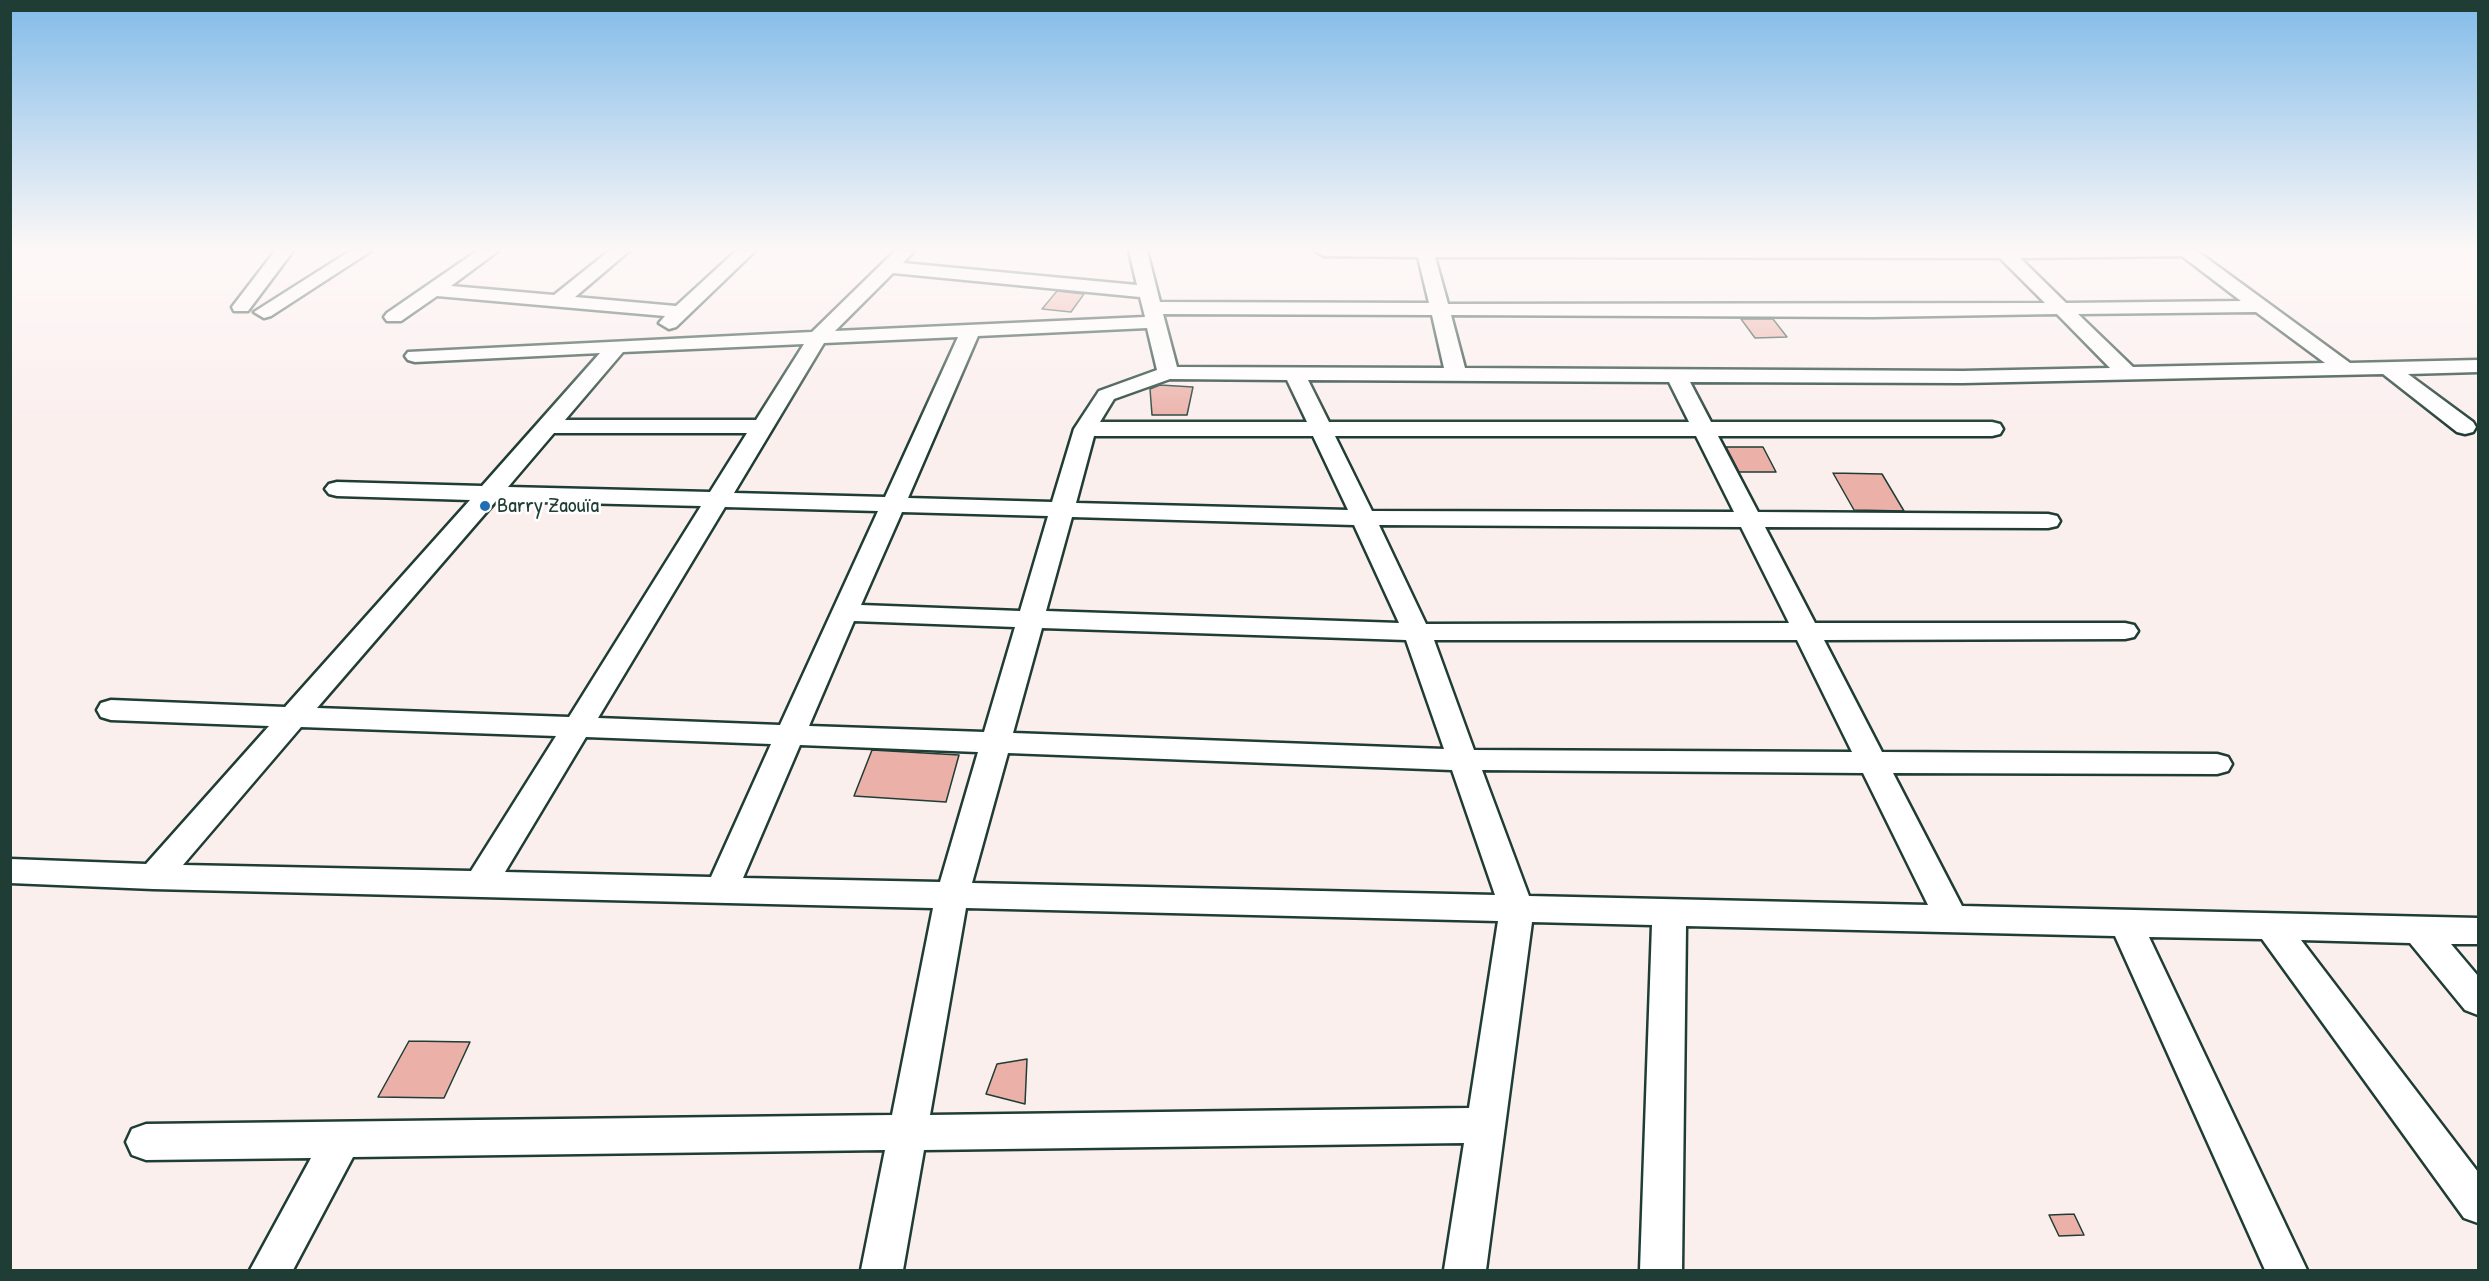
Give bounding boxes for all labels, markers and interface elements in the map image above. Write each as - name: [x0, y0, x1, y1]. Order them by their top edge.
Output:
- place label: Barry Zaouïa: [497, 493, 599, 519]
- marker: Barry Zaouïa: [478, 499, 492, 513]

